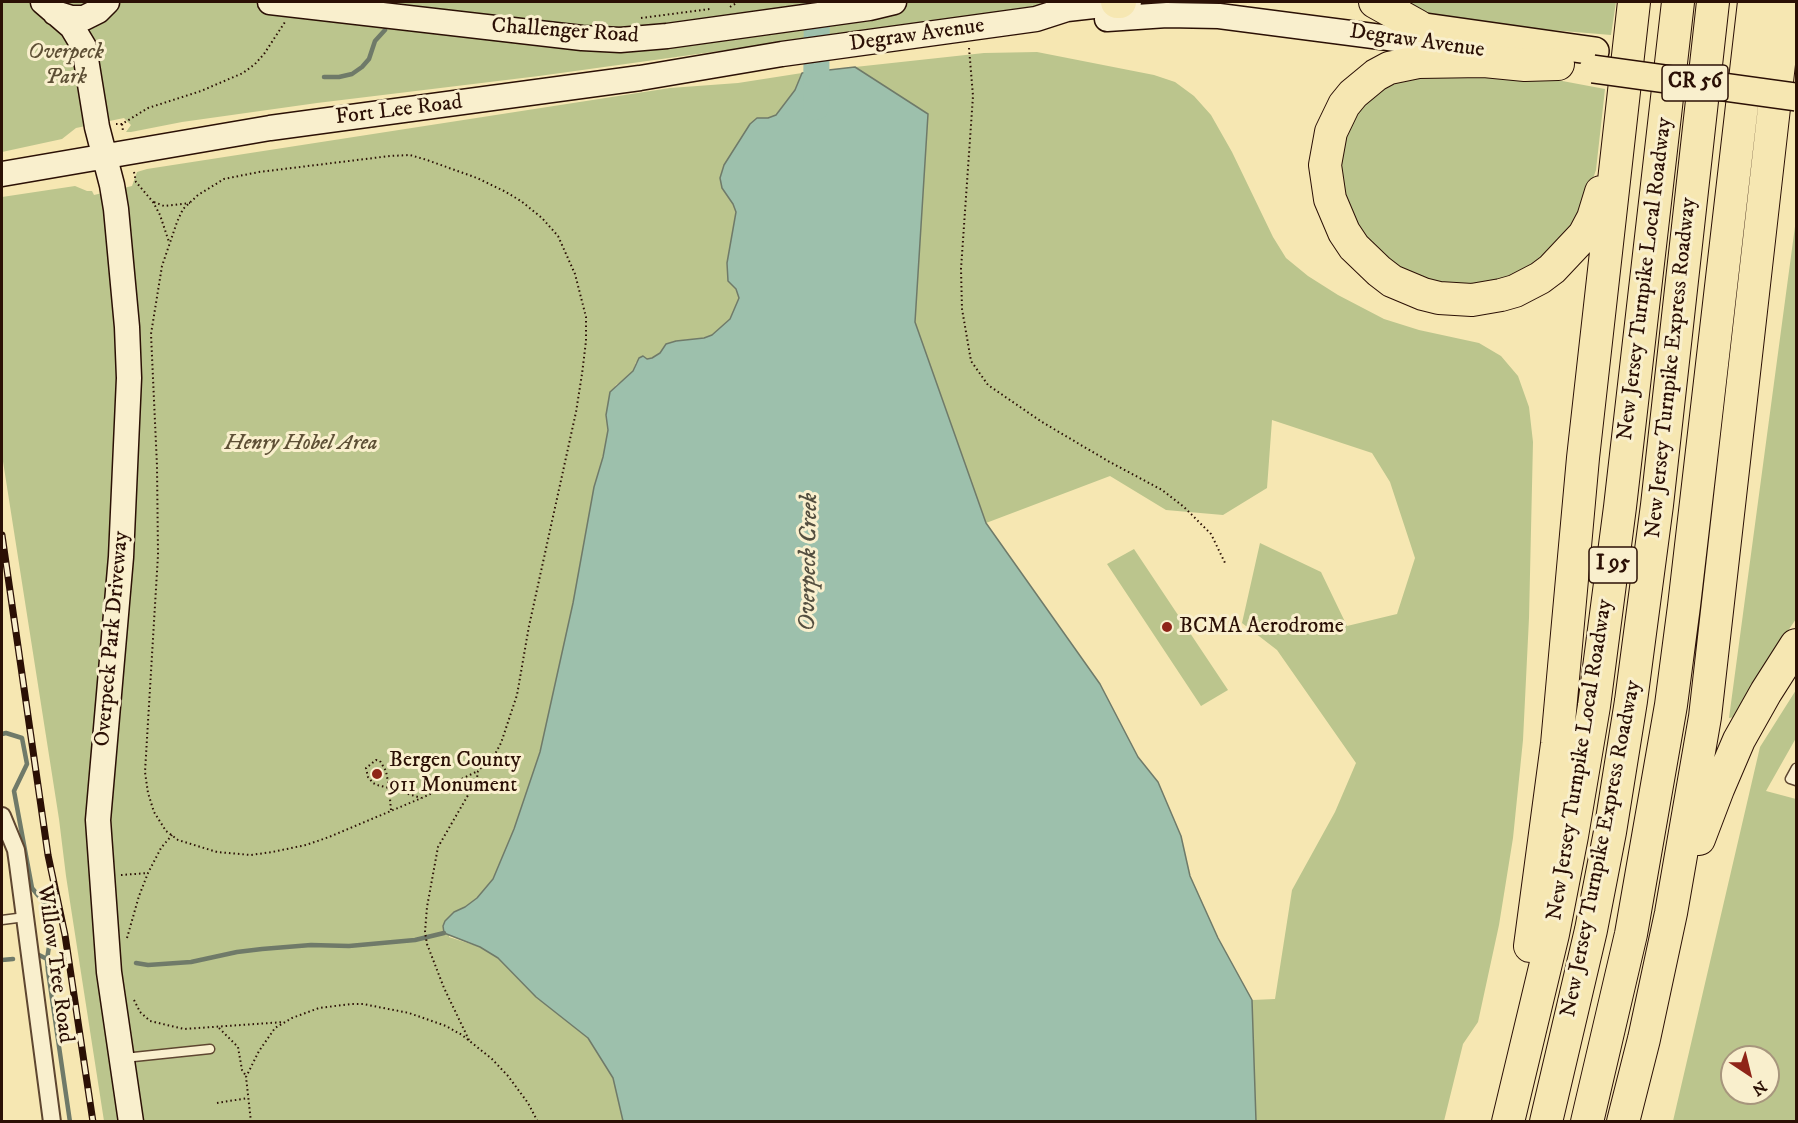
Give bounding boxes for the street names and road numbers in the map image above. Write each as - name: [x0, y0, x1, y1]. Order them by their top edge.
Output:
- street label: Degraw Avenue: [848, 13, 986, 59]
- street label: Challenger Road: [490, 14, 640, 50]
- street label: Degraw Avenue: [1348, 19, 1486, 65]
- road number: CR 56: [1662, 65, 1728, 101]
- street label: Fort Lee Road: [334, 90, 464, 132]
- street label: New Jersey Turnpike Local Roadway: [1613, 116, 1679, 442]
- street label: New Jersey Turnpike Express Roadway: [1641, 196, 1703, 540]
- street label: Overpeck Park Driveway: [90, 530, 136, 748]
- road number: I 95: [1589, 547, 1637, 583]
- street label: New Jersey Turnpike Local Roadway: [1543, 597, 1619, 923]
- street label: New Jersey Turnpike Express Roadway: [1556, 678, 1648, 1020]
- street label: Willow Tree Road: [30, 883, 78, 1045]

